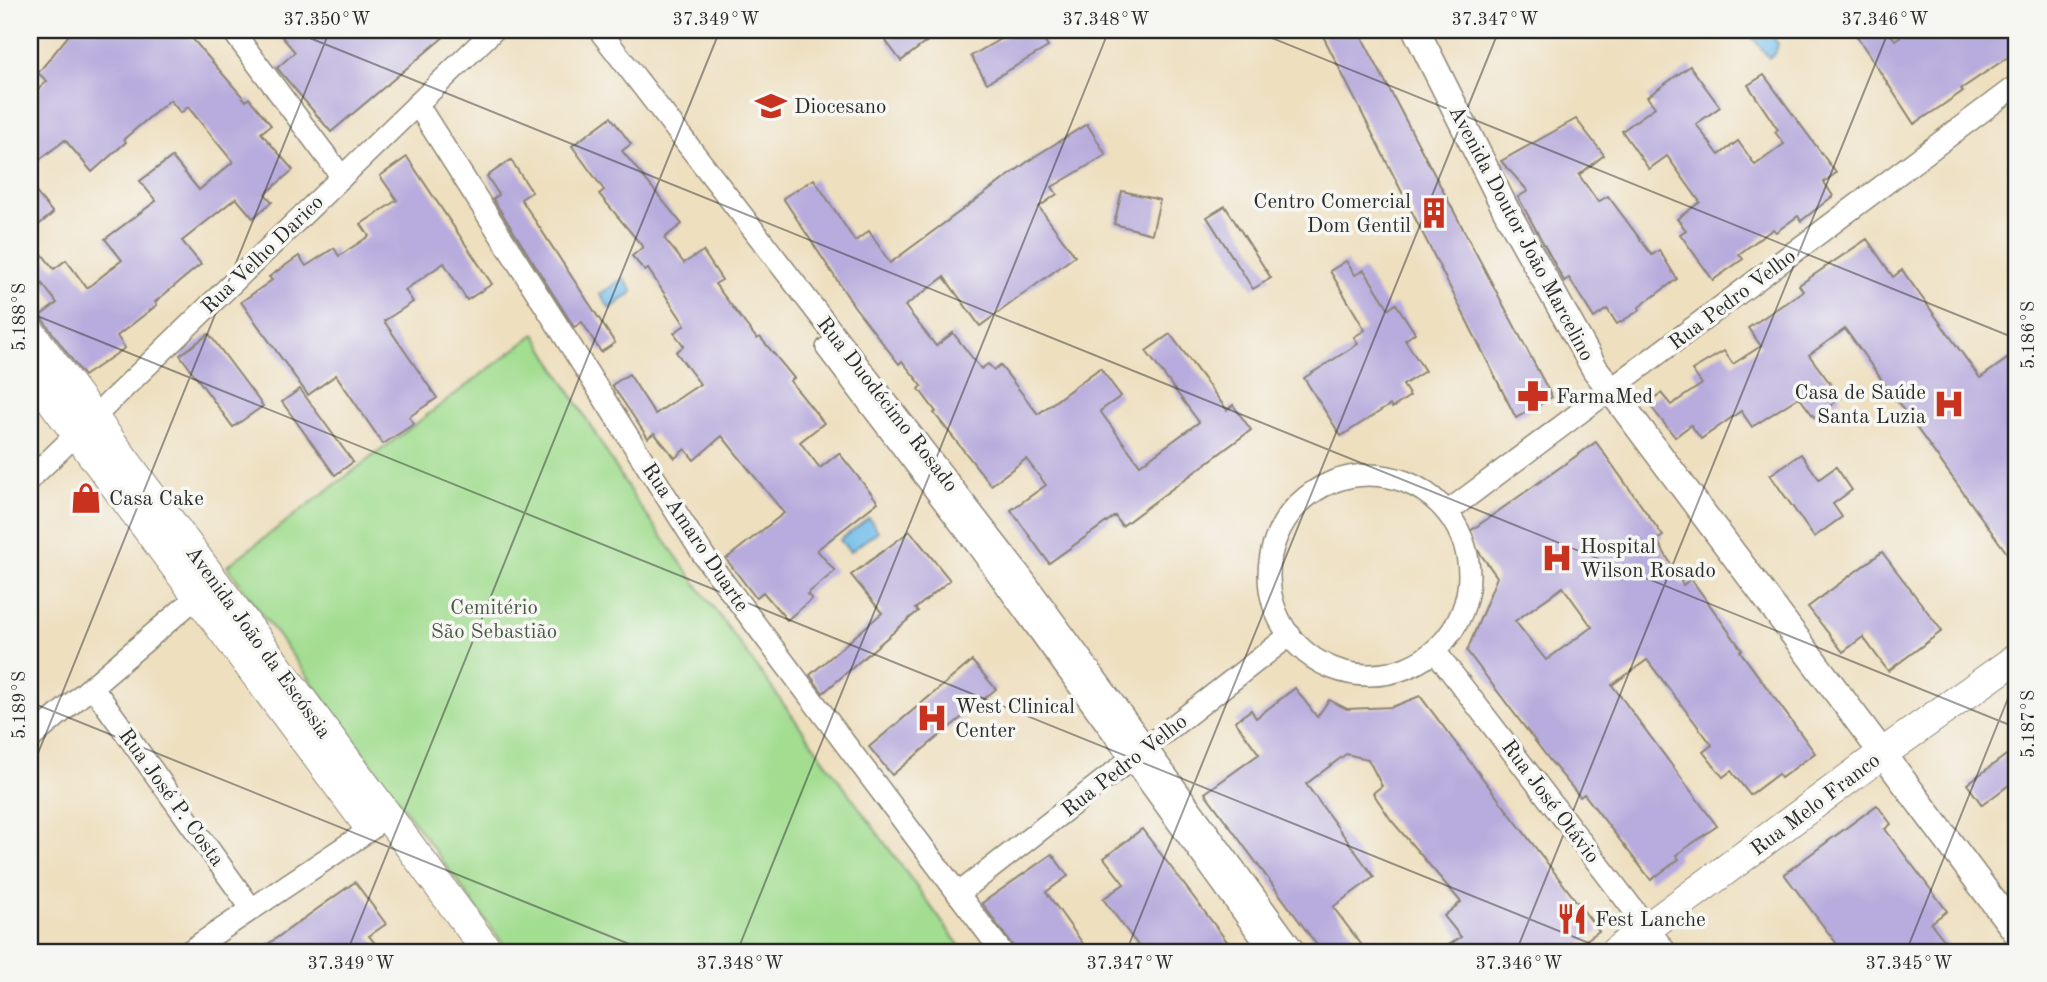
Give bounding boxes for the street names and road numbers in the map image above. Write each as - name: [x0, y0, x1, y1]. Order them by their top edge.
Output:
- street label: Avenida Doutor João Marcelino: [1444, 103, 1597, 365]
- street label: Rua Velho Darico: [198, 192, 328, 318]
- street label: Rua Pedro Velho: [1666, 246, 1800, 355]
- street label: Rua Duodécimo Rosado: [812, 314, 961, 496]
- street label: Rua Amaro Duarte: [637, 460, 752, 616]
- street label: Avenida João da Escóssia: [181, 543, 334, 743]
- street label: Rua Pedro Velho: [1058, 711, 1192, 821]
- street label: Rua José P. Costa: [114, 725, 228, 871]
- street label: Rua José Otávio: [1497, 737, 1603, 867]
- street label: Rua Melo Franco: [1747, 750, 1884, 860]

